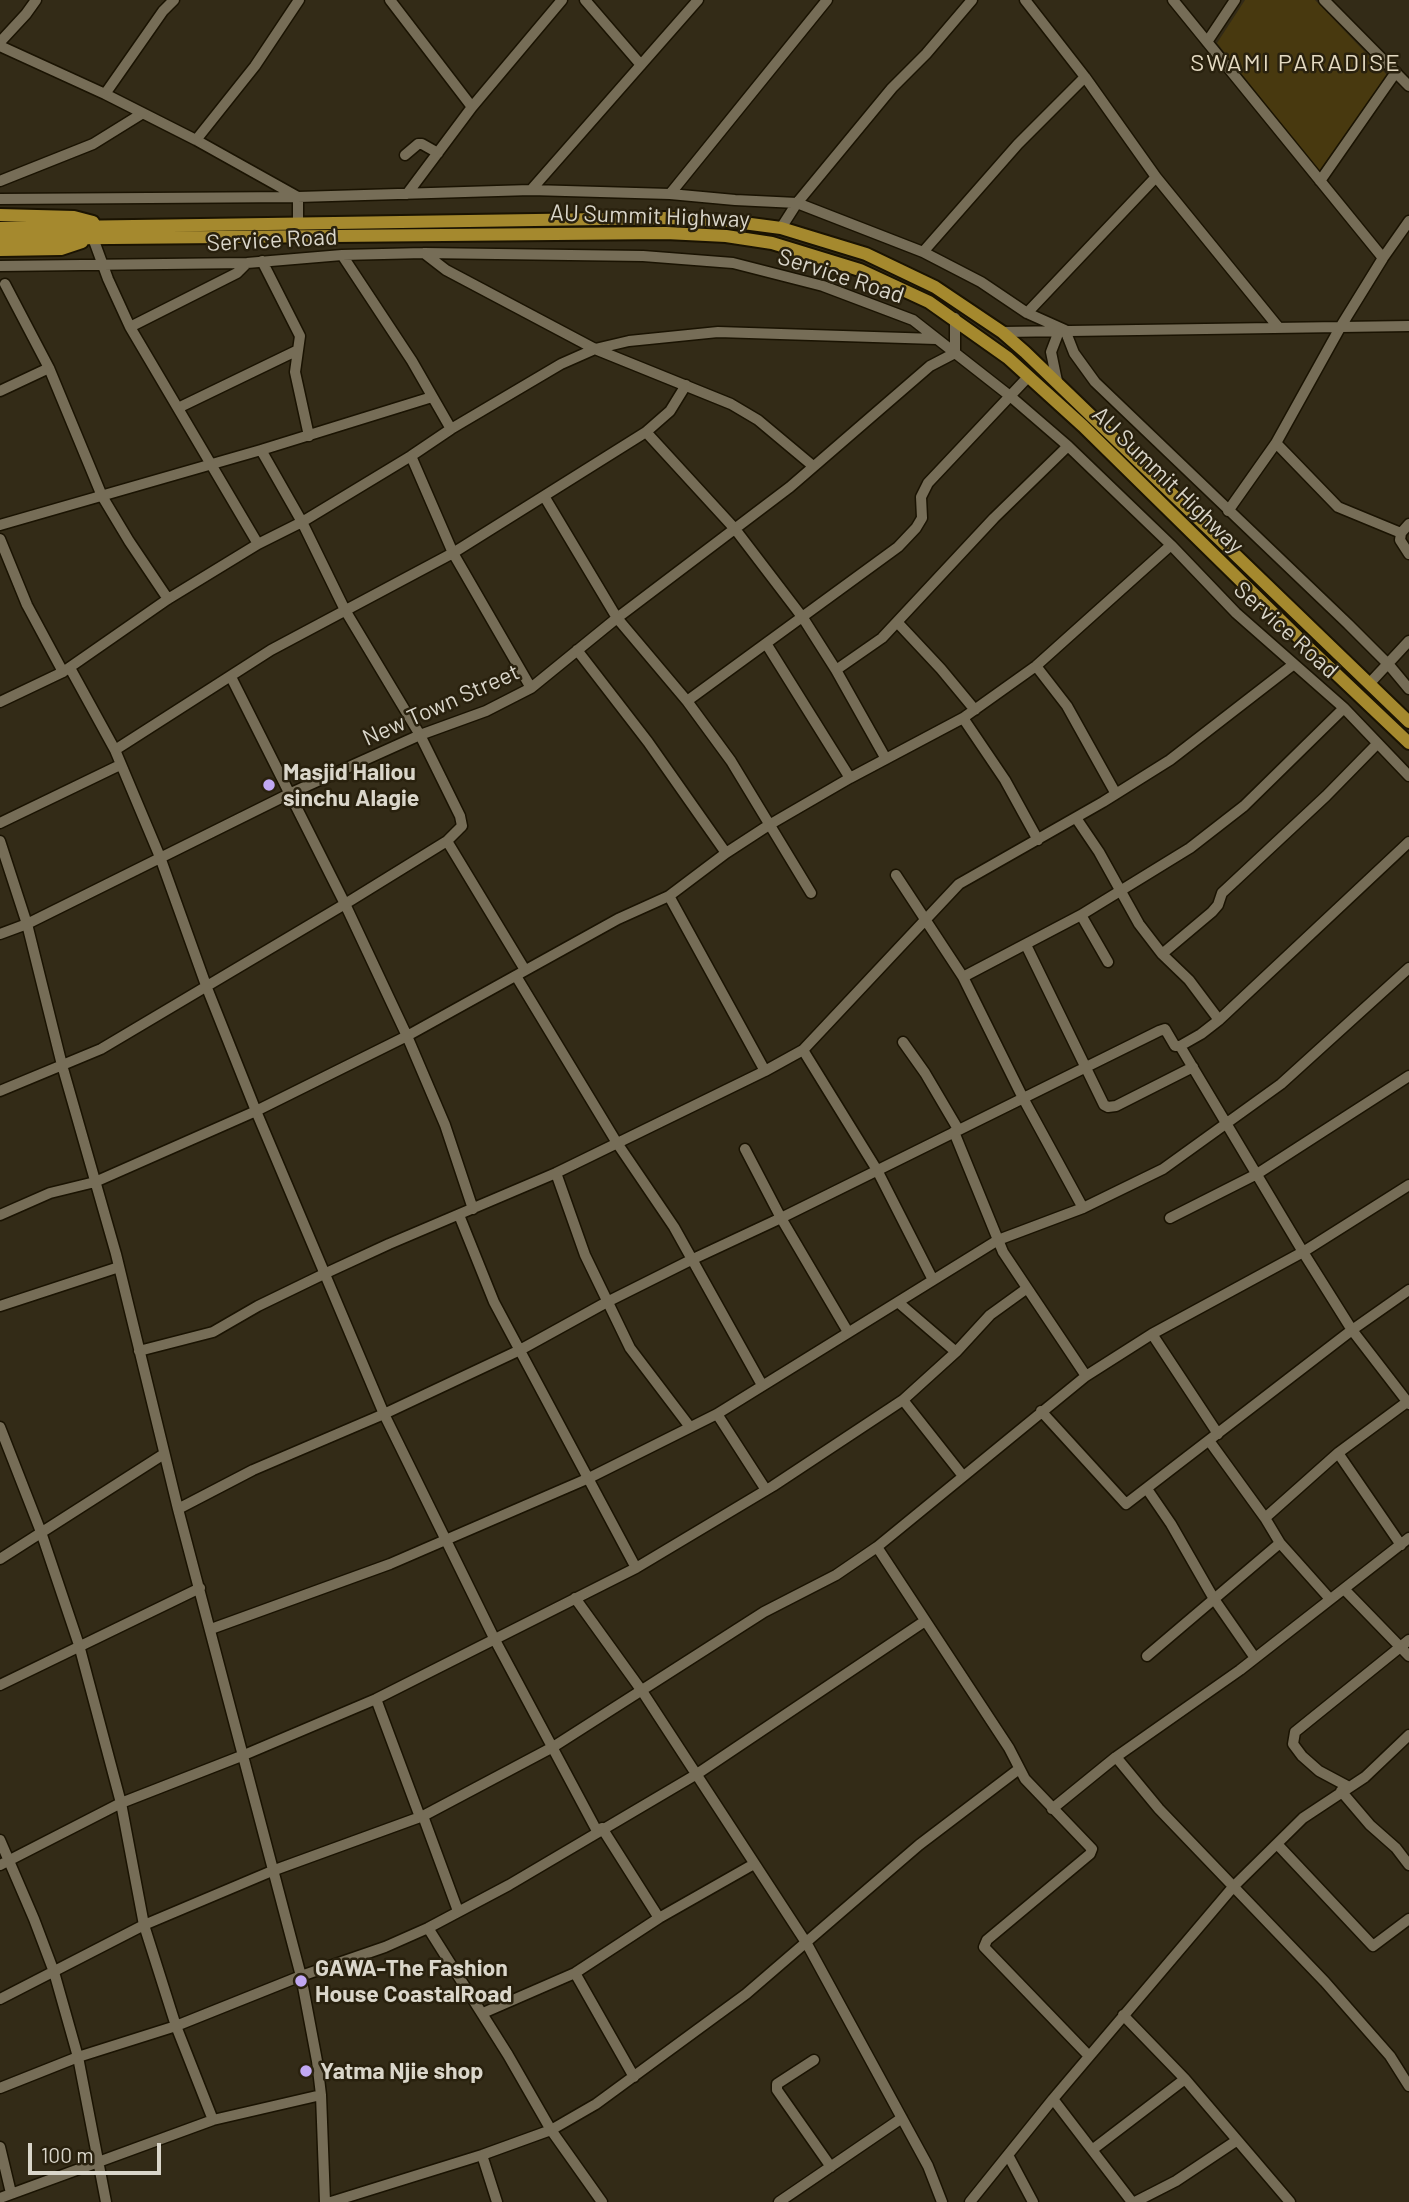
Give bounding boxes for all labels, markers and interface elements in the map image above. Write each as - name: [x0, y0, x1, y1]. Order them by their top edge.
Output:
- district label: SWAMI PARADISE: [1192, 49, 1400, 77]
- street label: AU Summit Highway: [550, 199, 750, 233]
- street label: Service Road: [206, 223, 338, 257]
- street label: Service Road: [774, 243, 908, 309]
- street label: AU Summit Highway: [1087, 401, 1249, 559]
- street label: Service Road: [1228, 576, 1344, 684]
- street label: New Town Street: [358, 658, 524, 752]
- place label: Masjid Haliou sinchu Alagie: [283, 758, 419, 812]
- marker: Masjid Haliou sinchu Alagie: [261, 777, 277, 793]
- place label: GAWA-The Fashion House CoastalRoad: [315, 1954, 512, 2008]
- marker: GAWA-The Fashion House CoastalRoad: [293, 1973, 309, 1989]
- place label: Yatma Njie shop: [320, 2057, 483, 2085]
- marker: Yatma Njie shop: [298, 2063, 314, 2079]
- scale bar: [32, 2128, 164, 2172]
- text: 100 m: [41, 2142, 94, 2167]

